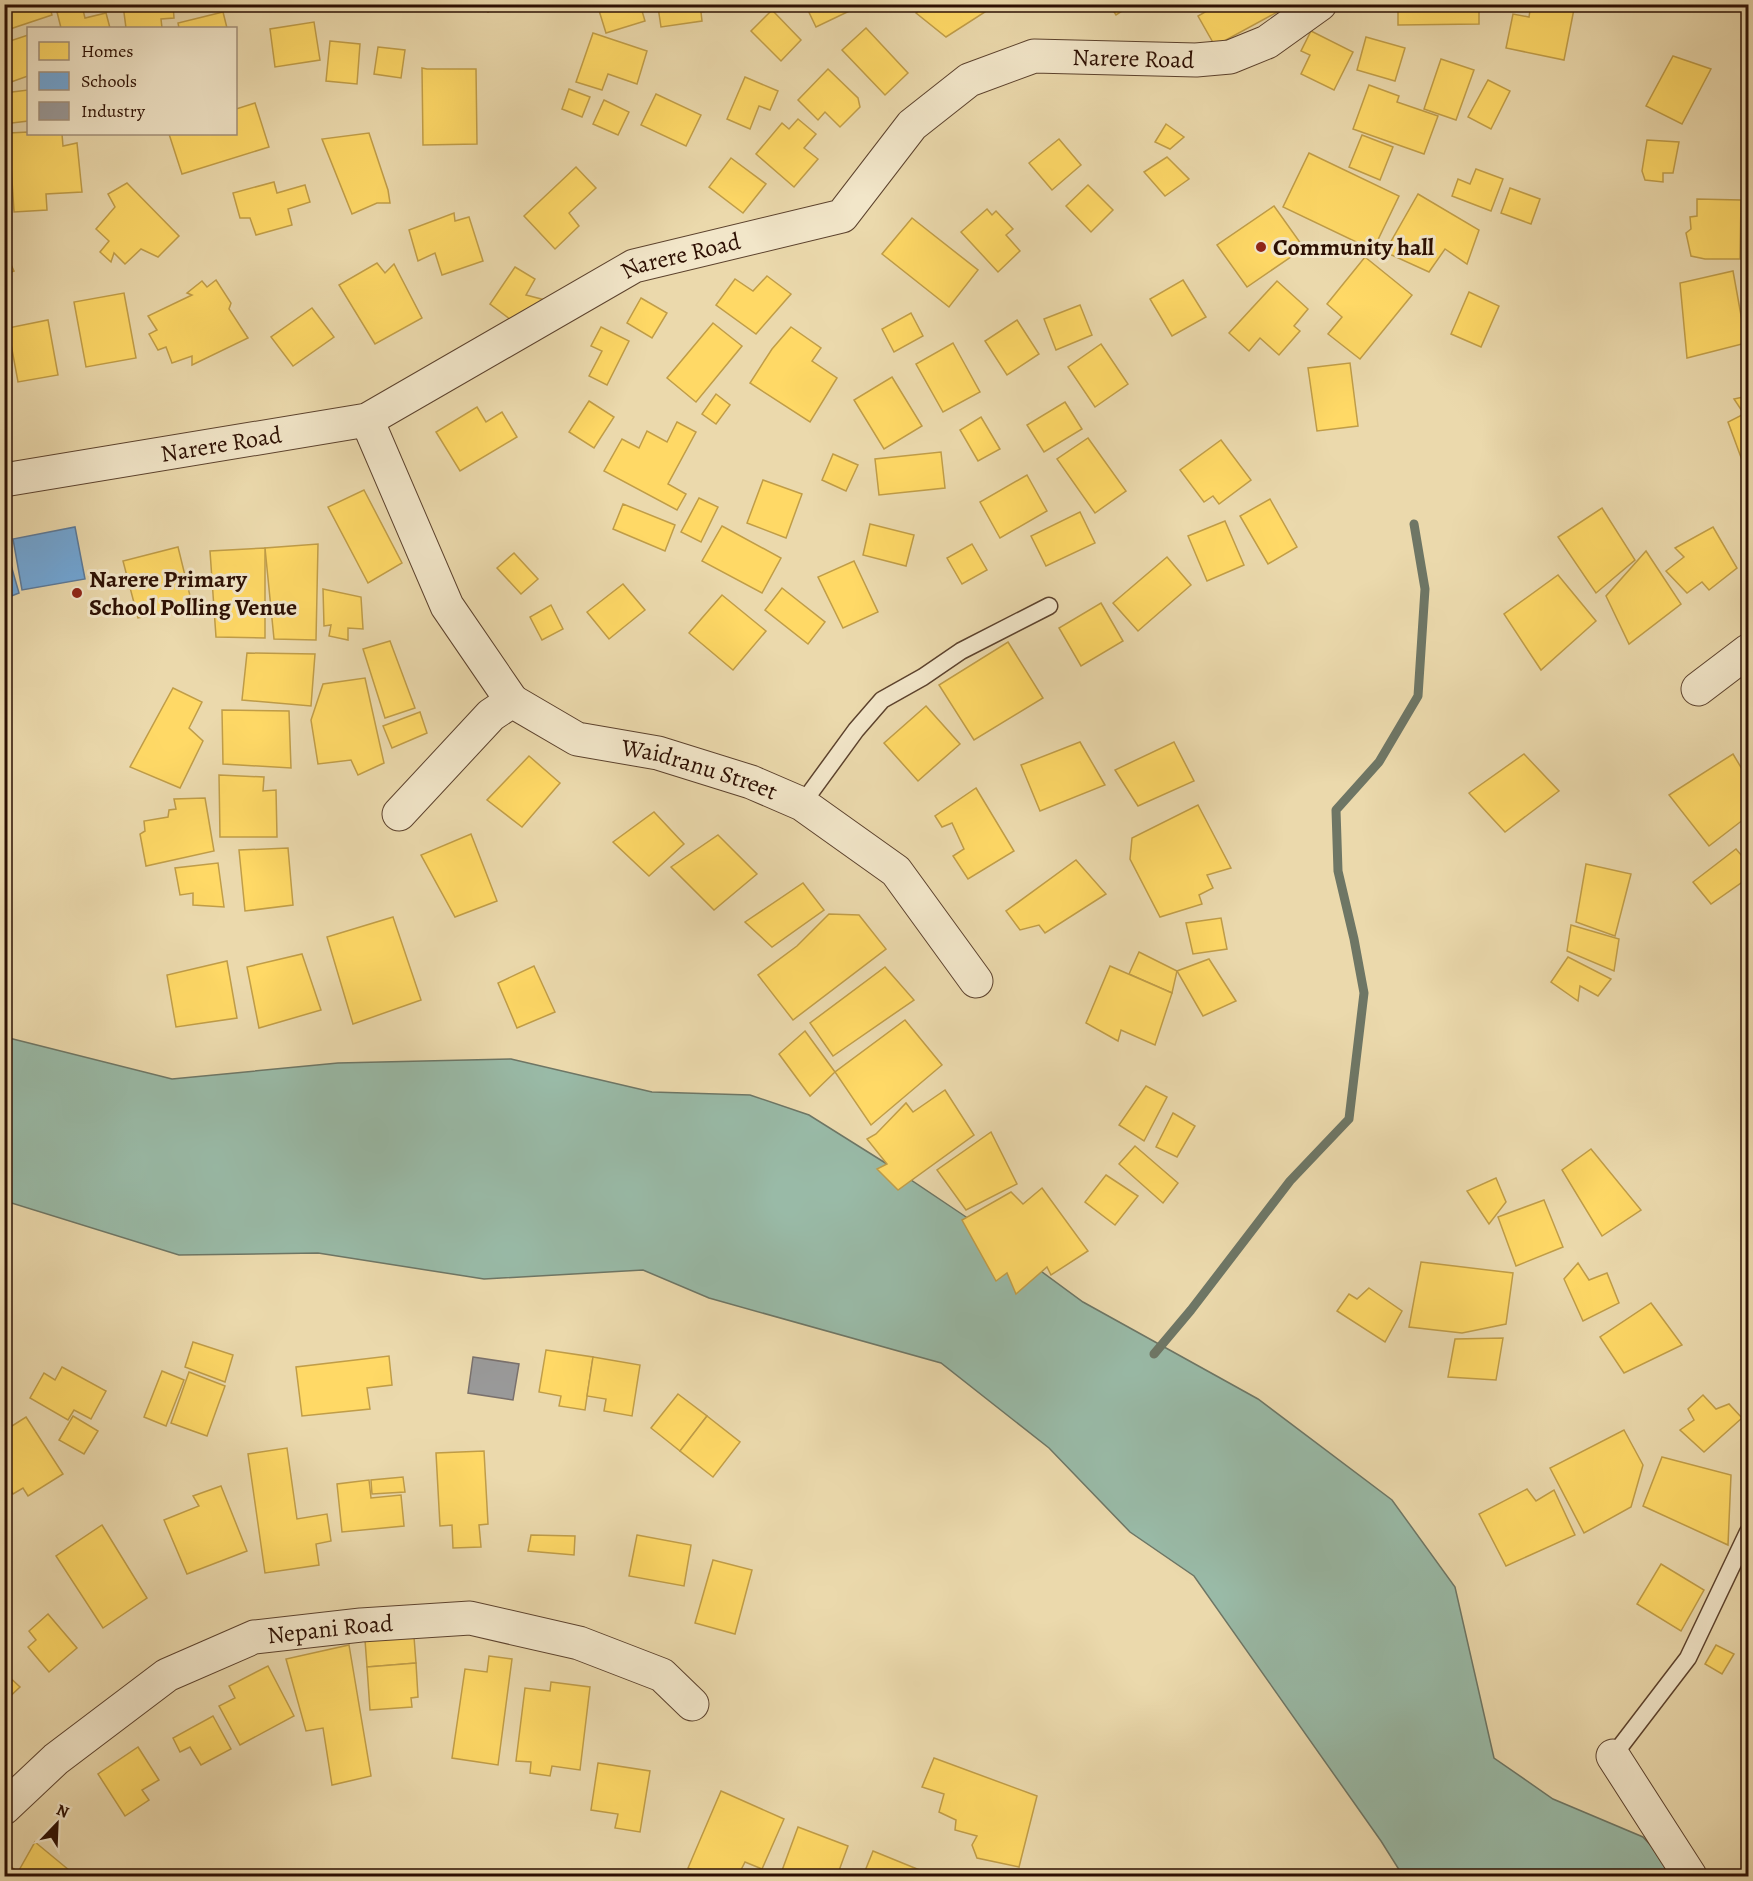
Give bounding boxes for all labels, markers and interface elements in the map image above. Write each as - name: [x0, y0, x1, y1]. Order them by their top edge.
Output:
- legend: [27, 27, 237, 135]
- text: Homes: [81, 39, 133, 63]
- street label: Narere Road: [1072, 41, 1195, 76]
- text: Schools: [81, 69, 137, 93]
- text: Industry: [81, 99, 146, 123]
- street label: Narere Road: [615, 225, 744, 286]
- place label: Community hall: [1273, 231, 1435, 263]
- marker: Community hall: [1254, 240, 1268, 254]
- street label: Narere Road: [158, 418, 284, 470]
- place label: Narere Primary School Polling Venue: [89, 563, 297, 623]
- marker: Narere Primary School Polling Venue: [70, 586, 84, 600]
- street label: Waidranu Street: [618, 731, 783, 808]
- street label: Nepani Road: [265, 1607, 394, 1651]
- north arrow: [27, 1794, 87, 1854]
- text: N: [53, 1799, 72, 1824]

